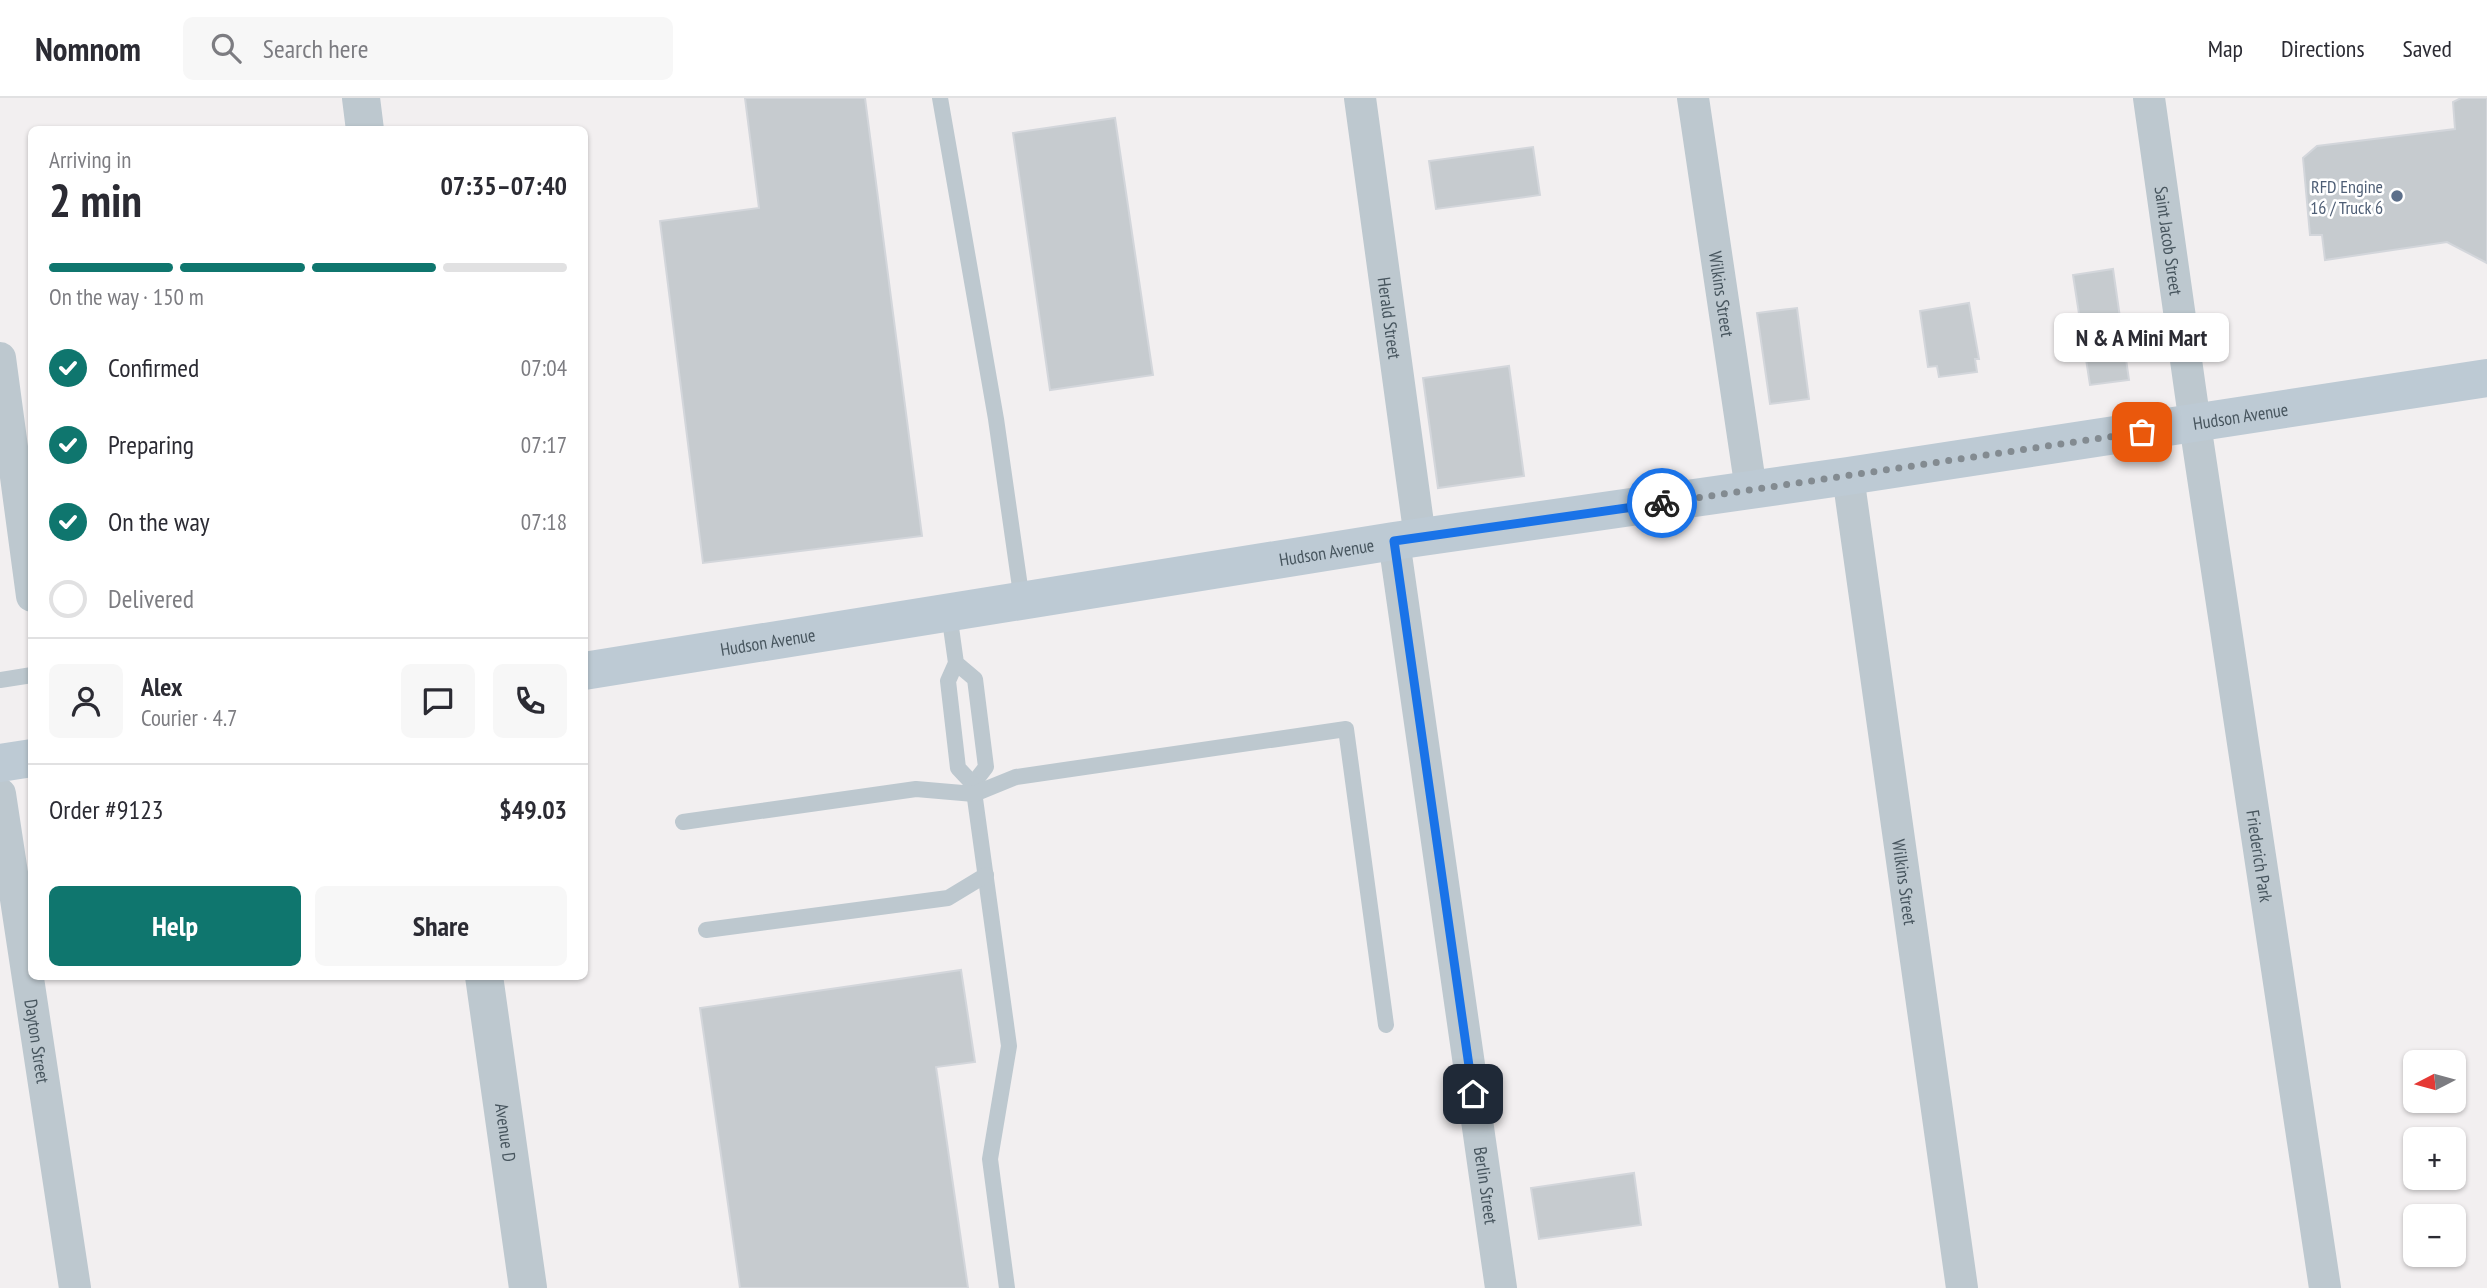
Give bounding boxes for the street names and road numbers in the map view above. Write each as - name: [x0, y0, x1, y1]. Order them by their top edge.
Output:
- street label: Saint Jacob Street: [2150, 185, 2188, 297]
- street label: Wilkins Street: [1704, 250, 1740, 338]
- street label: Herald Street: [1373, 276, 1407, 360]
- street label: Hudson Avenue: [2191, 397, 2290, 434]
- street label: Hudson Avenue: [1277, 533, 1376, 571]
- street label: Hudson Avenue: [718, 623, 817, 660]
- street label: Friederich Park: [2242, 808, 2278, 903]
- street label: Wilkins Street: [1888, 838, 1922, 926]
- street label: Dayton Street: [20, 997, 55, 1085]
- street label: Avenue D: [491, 1102, 522, 1163]
- street label: Berlin Street: [1469, 1145, 1503, 1226]

